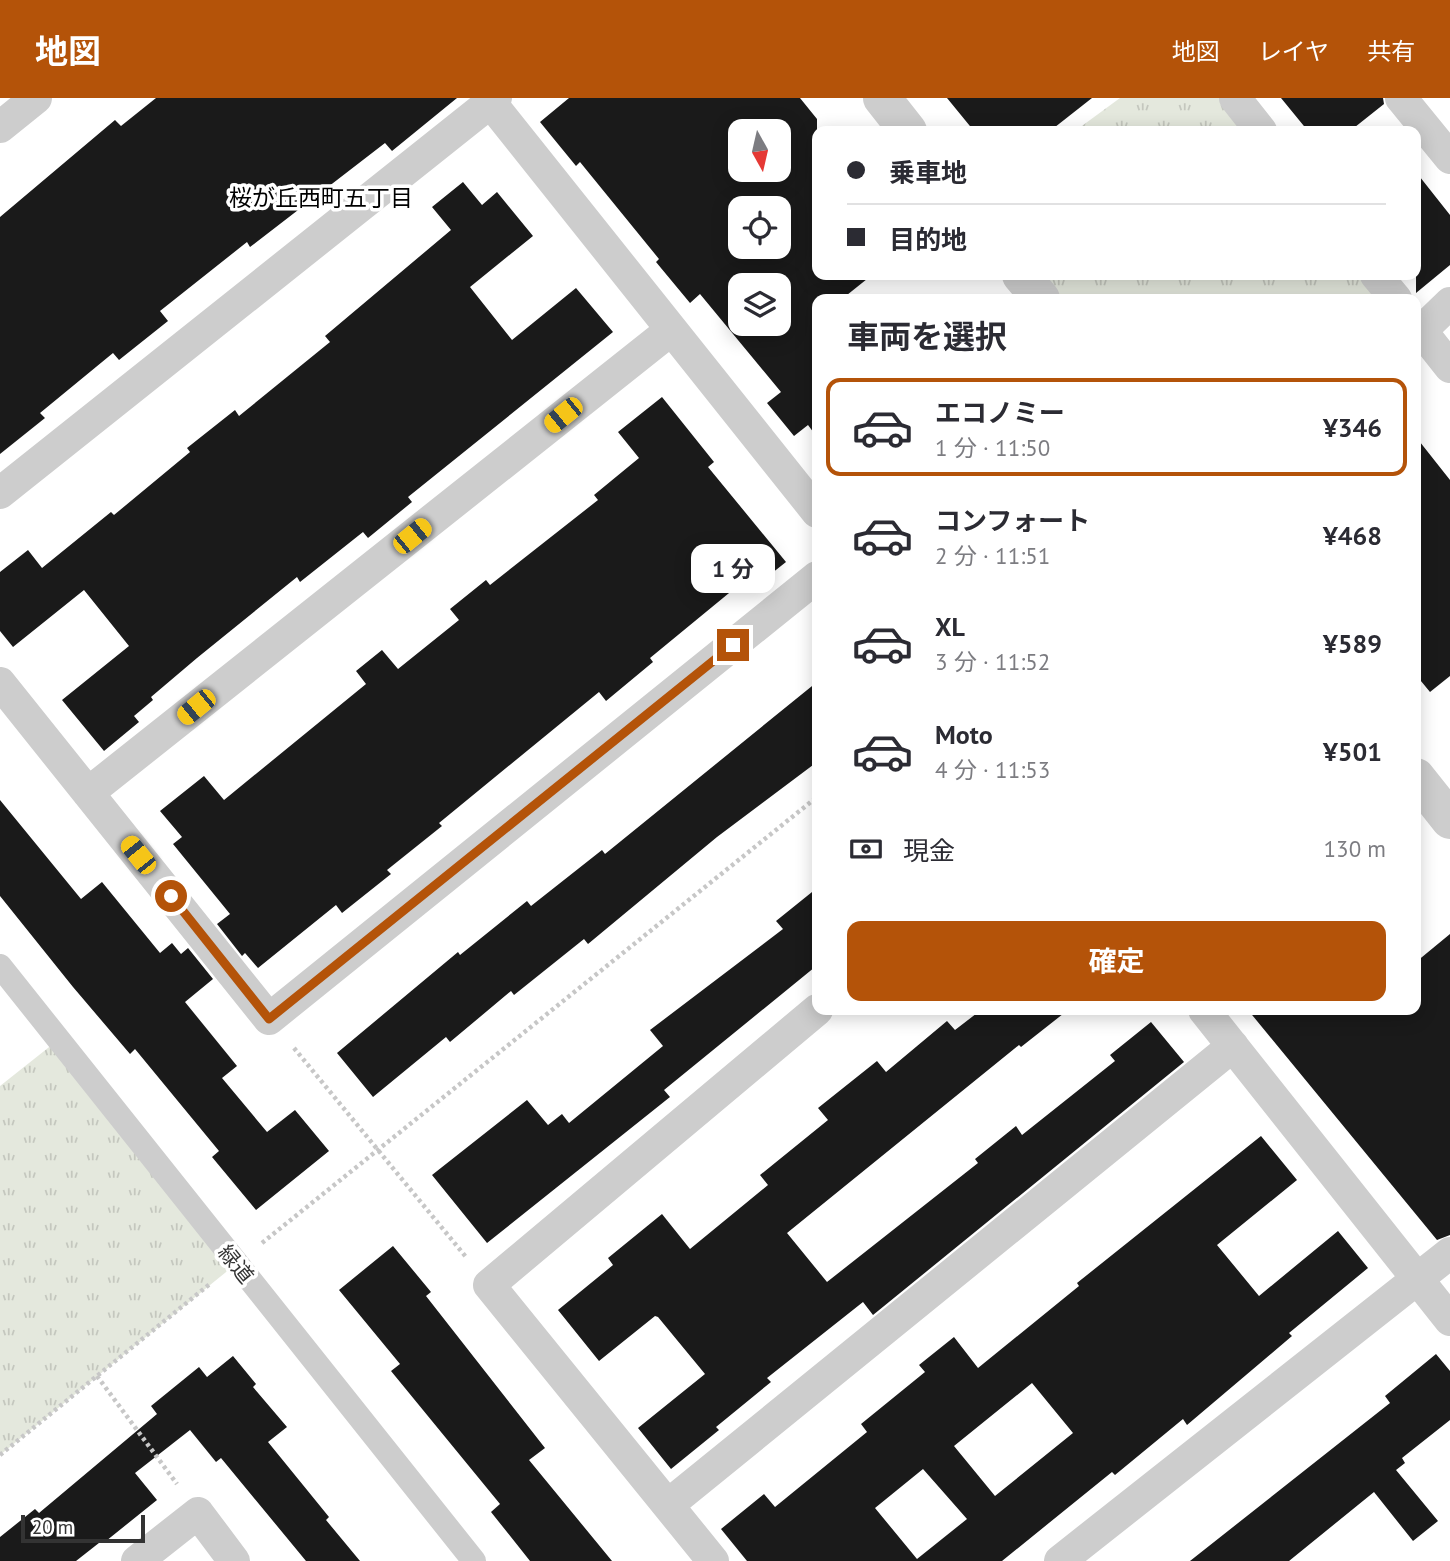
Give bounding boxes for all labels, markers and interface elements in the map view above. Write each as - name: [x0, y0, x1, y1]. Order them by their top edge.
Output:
- text: 地図: [35, 29, 101, 72]
- text: 地図: [1172, 36, 1220, 67]
- text: レイヤ: [1258, 36, 1329, 67]
- text: 共有: [1367, 36, 1415, 67]
- north arrow: [728, 119, 791, 182]
- map controls: [728, 119, 791, 336]
- text: 乗車地: [889, 156, 967, 189]
- district label: 桜が丘西町五丁目: [229, 183, 413, 212]
- button: locate: [728, 196, 791, 259]
- text: 目的地: [889, 223, 967, 256]
- button: layers: [728, 273, 791, 336]
- text: 車両を選択: [847, 315, 1007, 357]
- car: [541, 394, 586, 436]
- icon: car: [851, 396, 914, 459]
- text: エコノミー: [935, 396, 1065, 429]
- text: ¥346: [1323, 411, 1382, 444]
- text: 1 分 · 11:50: [935, 433, 1050, 462]
- icon: car: [851, 504, 914, 567]
- text: コンフォート: [935, 504, 1090, 537]
- car: [390, 515, 435, 557]
- text: ¥468: [1323, 519, 1382, 552]
- text: 2 分 · 11:51: [935, 541, 1050, 570]
- callout: 1 分: [691, 544, 775, 592]
- text: 1 分: [712, 554, 754, 583]
- text: XL: [935, 610, 965, 643]
- icon: car: [851, 612, 914, 675]
- text: ¥589: [1323, 627, 1382, 660]
- route end: [717, 629, 749, 661]
- text: 3 分 · 11:52: [935, 647, 1050, 676]
- car: [174, 686, 219, 728]
- text: Moto: [935, 718, 993, 751]
- icon: car: [851, 720, 914, 783]
- text: ¥501: [1323, 735, 1382, 768]
- text: 4 分 · 11:53: [935, 755, 1050, 784]
- icon: cash: [847, 830, 885, 868]
- car: [117, 832, 160, 878]
- text: 現金: [903, 834, 955, 867]
- text: 130 m: [1324, 834, 1386, 863]
- route start: [155, 880, 187, 912]
- button: 確定: [847, 921, 1386, 1001]
- street label: 緑道: [212, 1239, 260, 1289]
- scale bar: [21, 1512, 145, 1544]
- text: 20 m: [32, 1515, 73, 1539]

